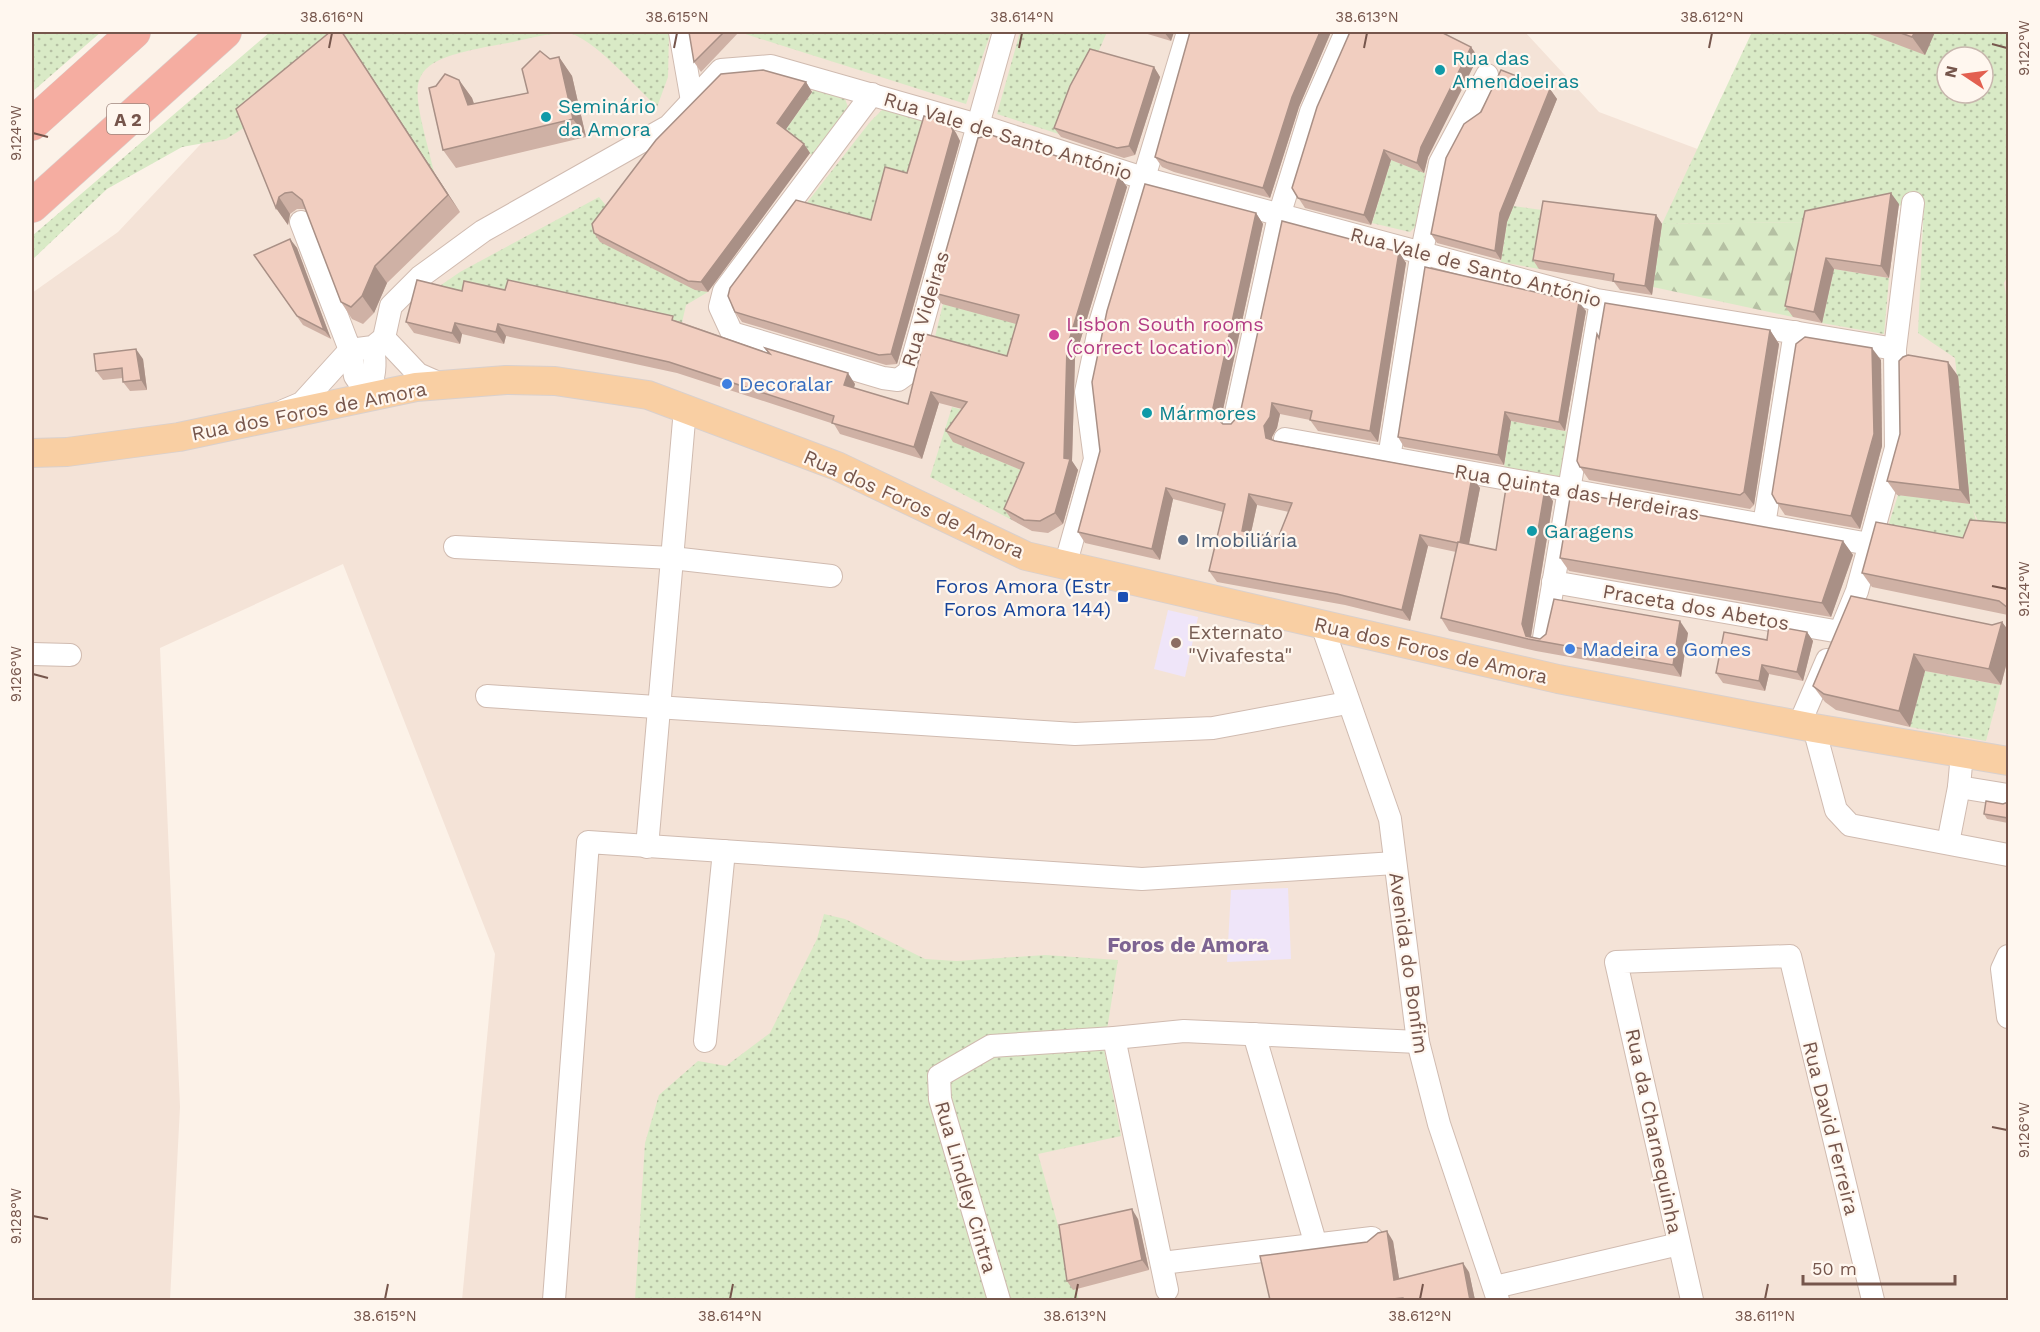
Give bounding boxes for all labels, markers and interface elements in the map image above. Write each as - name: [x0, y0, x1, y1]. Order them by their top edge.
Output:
- text: 38.616°N: [300, 8, 364, 26]
- text: 38.615°N: [645, 8, 709, 26]
- text: 38.614°N: [990, 8, 1054, 26]
- text: 38.613°N: [1335, 8, 1399, 26]
- text: 38.612°N: [1680, 8, 1744, 26]
- text: 9.122°W: [2015, 20, 2033, 76]
- north arrow: [1935, 45, 1995, 105]
- place label: Rua das Amendoeiras: [1452, 46, 1579, 93]
- marker: Rua das Amendoeiras: [1433, 63, 1447, 77]
- text: N: [1940, 64, 1961, 80]
- street label: Rua Vale de Santo António: [881, 87, 1135, 185]
- place label: Seminário da Amora: [558, 94, 656, 141]
- road number: A 2: [107, 104, 149, 134]
- text: 9.124°W: [7, 105, 25, 161]
- marker: Seminário da Amora: [539, 110, 553, 124]
- street label: Rua Vale de Santo António: [1348, 222, 1604, 312]
- street label: Rua Videiras: [896, 248, 954, 370]
- place label: Lisbon South rooms (correct location): [1066, 312, 1264, 359]
- marker: Lisbon South rooms (correct location): [1047, 328, 1061, 342]
- place label: Decoralar: [739, 372, 833, 396]
- street label: Rua dos Foros de Amora: [189, 376, 429, 446]
- marker: Decoralar: [720, 377, 734, 391]
- place label: Mármores: [1159, 401, 1256, 425]
- marker: Mármores: [1140, 406, 1154, 420]
- street label: Rua dos Foros de Amora: [800, 444, 1028, 564]
- street label: Rua Quinta das Herdeiras: [1453, 459, 1701, 525]
- place label: Garagens: [1544, 519, 1634, 543]
- marker: Garagens: [1525, 524, 1539, 538]
- place label: Imobiliária: [1195, 528, 1297, 552]
- marker: Imobiliária: [1176, 533, 1190, 547]
- text: 9.124°W: [2015, 561, 2033, 617]
- place label: Foros Amora (Estr Foros Amora 144): [935, 574, 1111, 621]
- street label: Praceta dos Abetos: [1601, 579, 1791, 635]
- marker: Foros Amora (Estr Foros Amora 144): [1116, 590, 1130, 604]
- street label: Rua dos Foros de Amora: [1312, 611, 1550, 689]
- place label: Externato "Vivafesta": [1188, 620, 1292, 667]
- marker: Externato "Vivafesta": [1169, 636, 1183, 650]
- place label: Madeira e Gomes: [1582, 637, 1751, 661]
- marker: Madeira e Gomes: [1563, 642, 1577, 656]
- text: 9.126°W: [7, 646, 25, 702]
- street label: Avenida do Bonfim: [1384, 871, 1434, 1055]
- district label: Foros de Amora: [1107, 932, 1270, 957]
- street label: Rua da Charnequinha: [1621, 1026, 1687, 1236]
- street label: Rua David Ferreira: [1798, 1039, 1864, 1217]
- street label: Rua Lindley Cintra: [930, 1098, 1002, 1276]
- text: 9.126°W: [2015, 1102, 2033, 1158]
- text: 9.128°W: [7, 1188, 25, 1244]
- scale bar: [1803, 1248, 1954, 1286]
- text: 50 m: [1812, 1258, 1857, 1279]
- text: 38.615°N: [353, 1307, 417, 1325]
- text: 38.614°N: [698, 1307, 762, 1325]
- text: 38.613°N: [1043, 1307, 1107, 1325]
- text: 38.612°N: [1388, 1307, 1452, 1325]
- text: 38.611°N: [1735, 1307, 1795, 1325]

